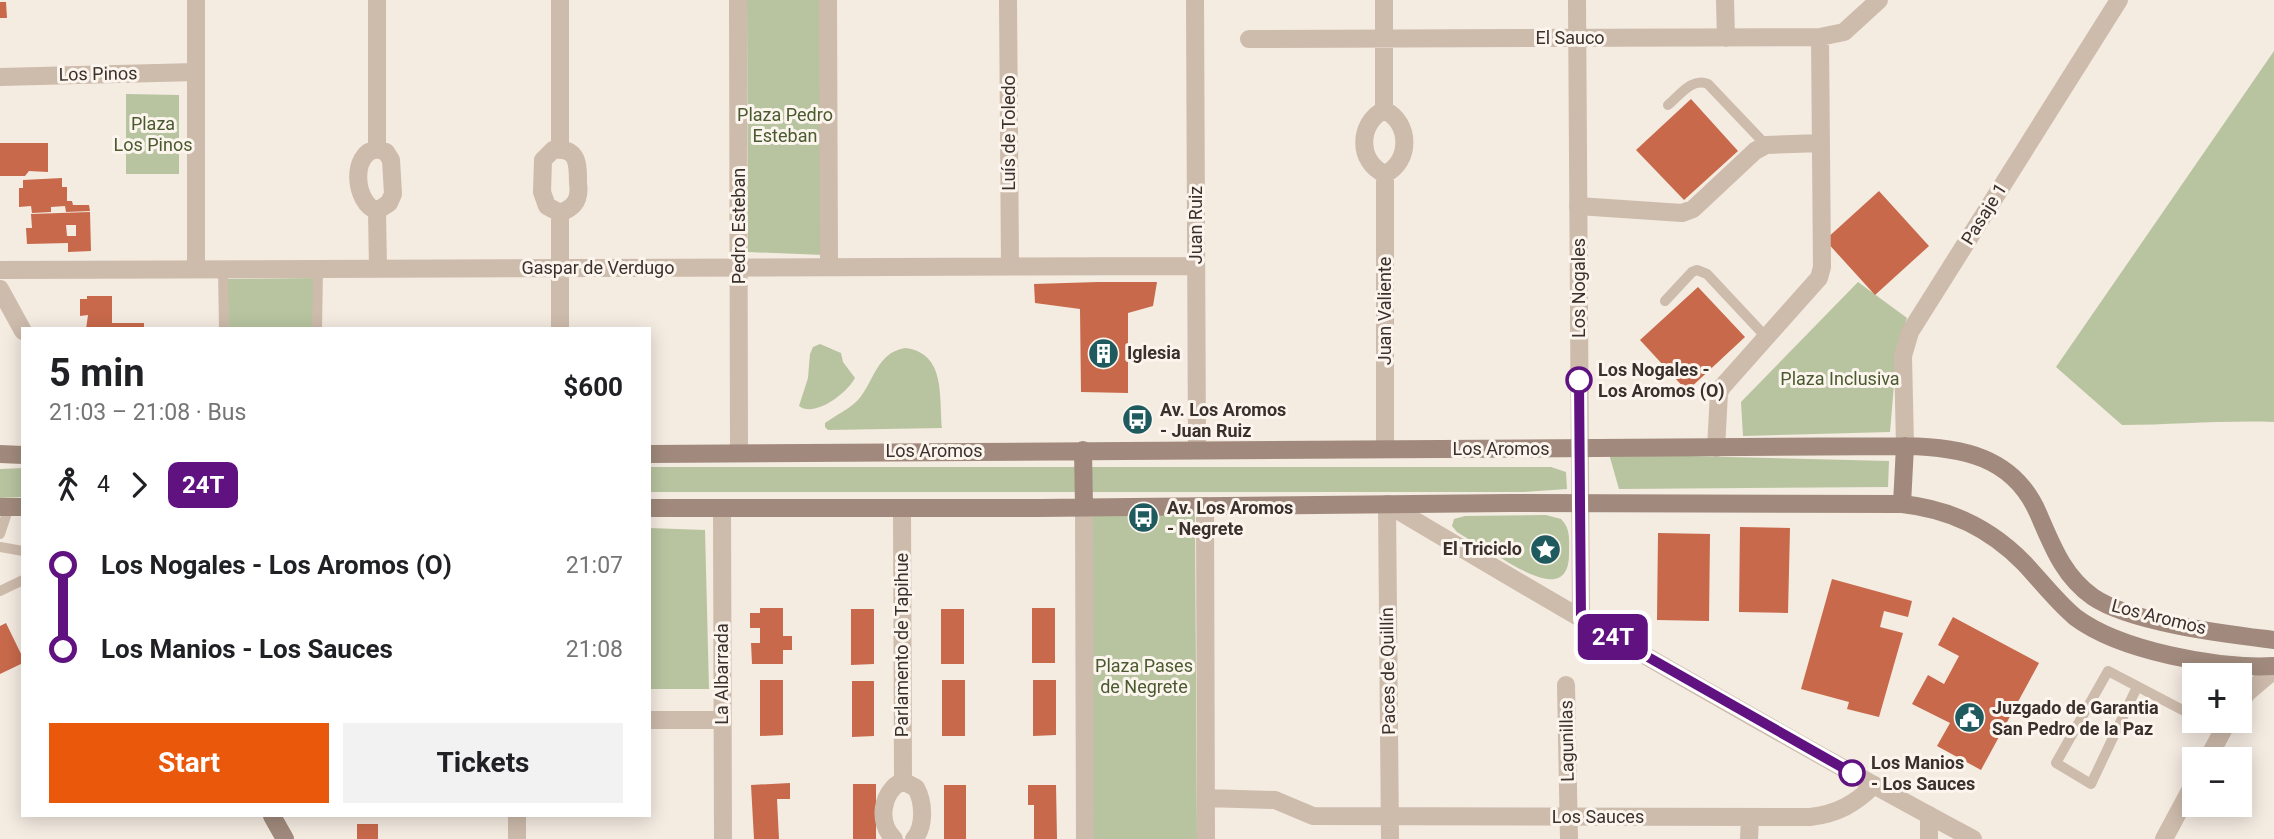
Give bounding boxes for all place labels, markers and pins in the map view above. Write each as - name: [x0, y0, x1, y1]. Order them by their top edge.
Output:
- building icon: Iglesia: [1087, 336, 1121, 370]
- place label: Iglesia: [1127, 342, 1181, 363]
- place label: Los Nogales - Los Aromos (O): [1598, 359, 1725, 402]
- marker: Los Nogales - Los Aromos (O): [1566, 367, 1592, 393]
- place label: Av. Los Aromos - Juan Ruiz: [1160, 399, 1286, 441]
- bus stop icon: Av. Los Aromos - Juan Ruiz: [1120, 403, 1154, 437]
- place label: Av. Los Aromos - Negrete: [1167, 497, 1293, 539]
- bus stop icon: Av. Los Aromos - Negrete: [1127, 501, 1161, 535]
- place icon: El Triciclo: [1528, 532, 1562, 566]
- place label: El Triciclo: [1443, 538, 1522, 559]
- place label: Juzgado de Garantia San Pedro de la Paz: [1992, 697, 2159, 739]
- public building icon: Juzgado de Garantia San Pedro de la Paz: [1952, 701, 1986, 735]
- place label: Los Manios - Los Sauces: [1871, 752, 1975, 794]
- marker: Los Manios - Los Sauces: [1839, 760, 1865, 786]

